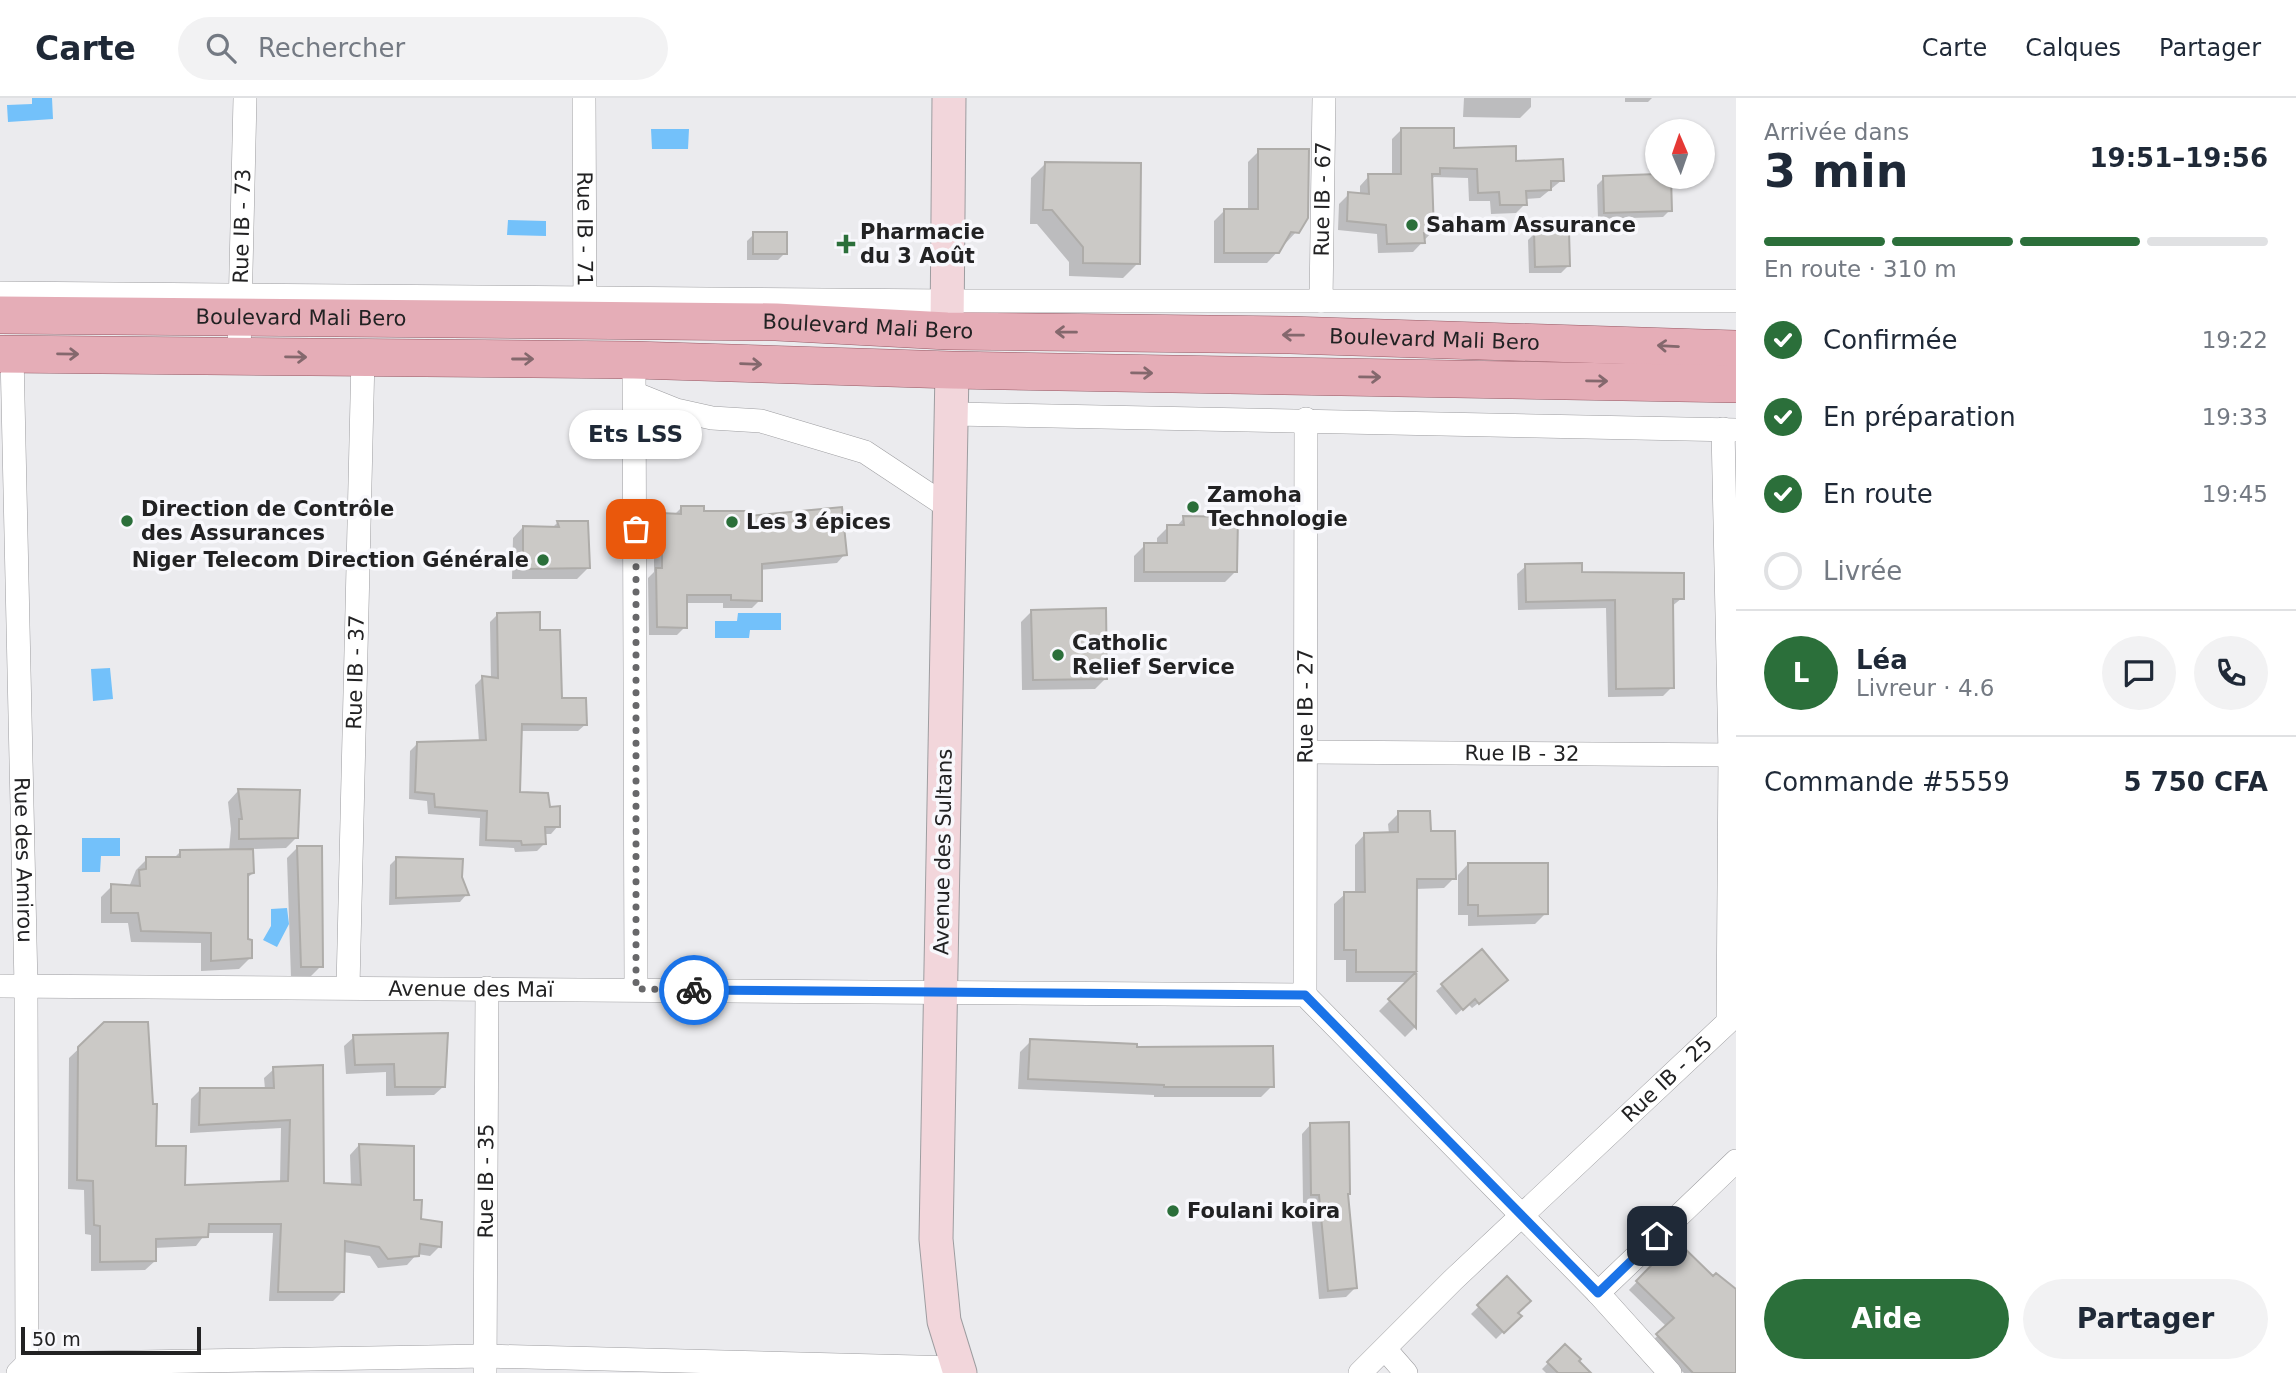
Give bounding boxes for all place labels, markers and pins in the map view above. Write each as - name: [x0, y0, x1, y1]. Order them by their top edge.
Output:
- place label: Saham Assurance: [1426, 213, 1636, 237]
- marker: Saham Assurance: [1404, 217, 1420, 233]
- place label: Pharmacie du 3 Août: [860, 220, 985, 268]
- marker: Pharmacie du 3 Août: [838, 236, 854, 252]
- callout: Ets LSS: [570, 410, 702, 459]
- place label: Zamoha Technologie: [1207, 483, 1348, 531]
- place label: Direction de Contrôle des Assurances: [141, 497, 394, 545]
- pin: [606, 499, 666, 559]
- marker: Zamoha Technologie: [1185, 499, 1201, 515]
- place label: Les 3 épices: [746, 510, 891, 534]
- marker: Direction de Contrôle des Assurances: [119, 513, 135, 529]
- marker: Les 3 épices: [724, 514, 740, 530]
- place label: Niger Telecom Direction Générale: [132, 548, 529, 572]
- marker: Niger Telecom Direction Générale: [535, 552, 551, 568]
- place label: Catholic Relief Service: [1072, 631, 1235, 679]
- marker: Catholic Relief Service: [1050, 647, 1066, 663]
- place label: Foulani koira: [1187, 1199, 1340, 1223]
- marker: Foulani koira: [1165, 1203, 1181, 1219]
- pin: [1627, 1206, 1687, 1266]

